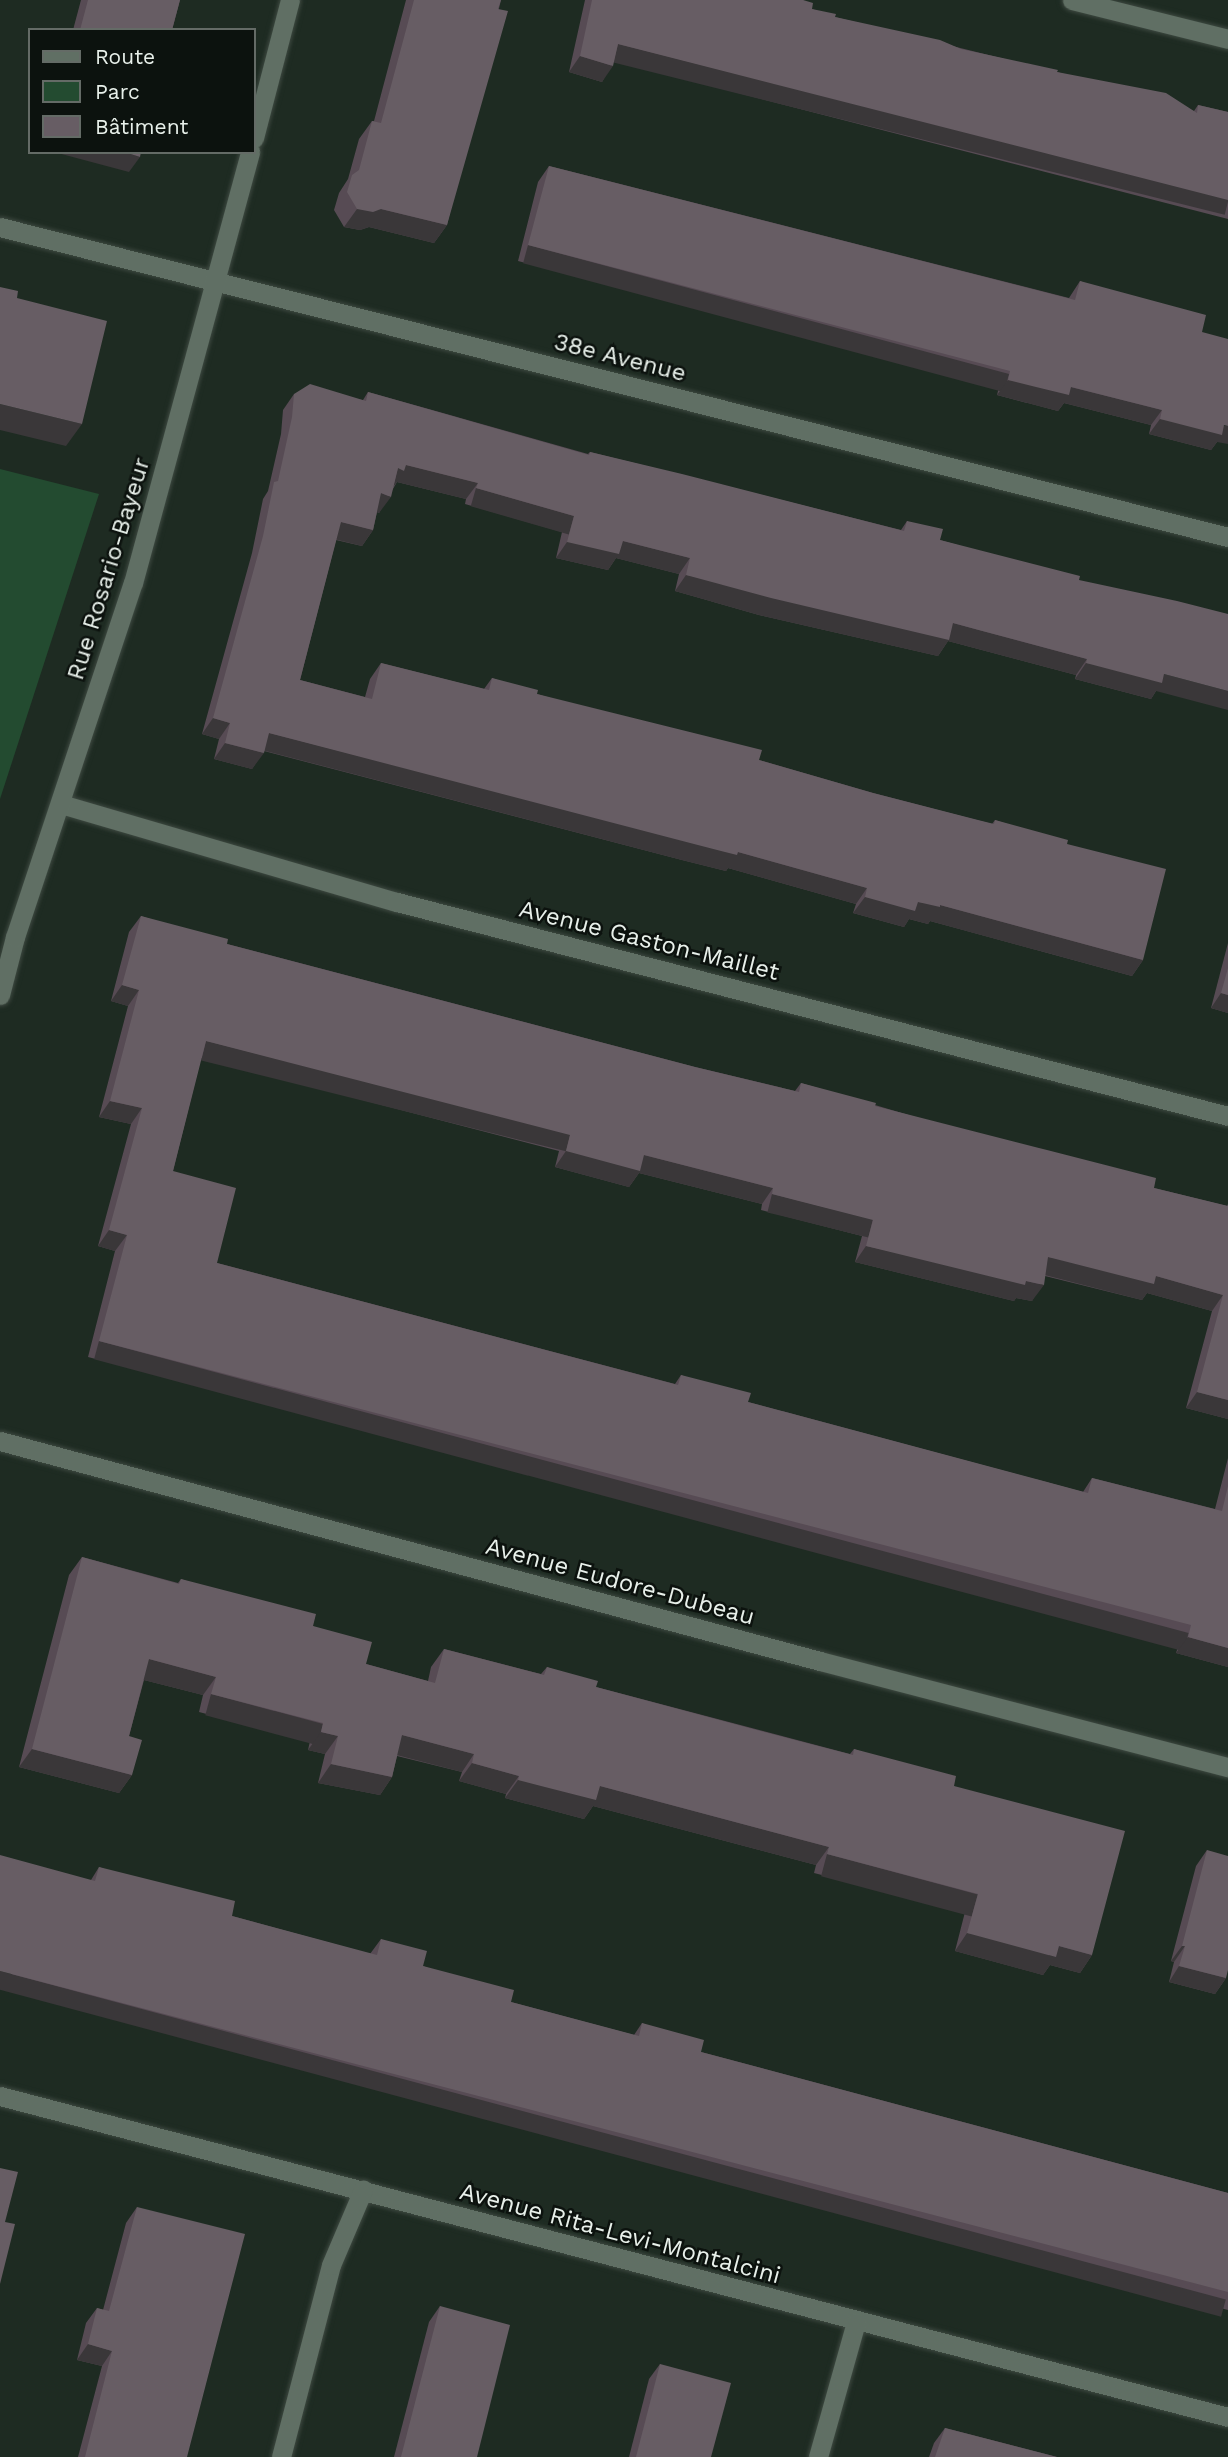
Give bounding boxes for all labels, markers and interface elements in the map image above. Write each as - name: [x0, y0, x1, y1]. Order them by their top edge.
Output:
- legend: [28, 28, 256, 154]
- text: Route: [95, 44, 155, 69]
- text: Parc: [95, 79, 140, 104]
- text: Bâtiment: [95, 114, 188, 139]
- street label: 38e Avenue: [551, 328, 689, 388]
- street label: Rue Rosario-Bayeur: [61, 454, 157, 684]
- street label: Avenue Gaston-Maillet: [516, 895, 782, 987]
- street label: Avenue Eudore-Dubeau: [482, 1532, 758, 1632]
- street label: Avenue Rita-Levi-Montalcini: [457, 2177, 783, 2291]

